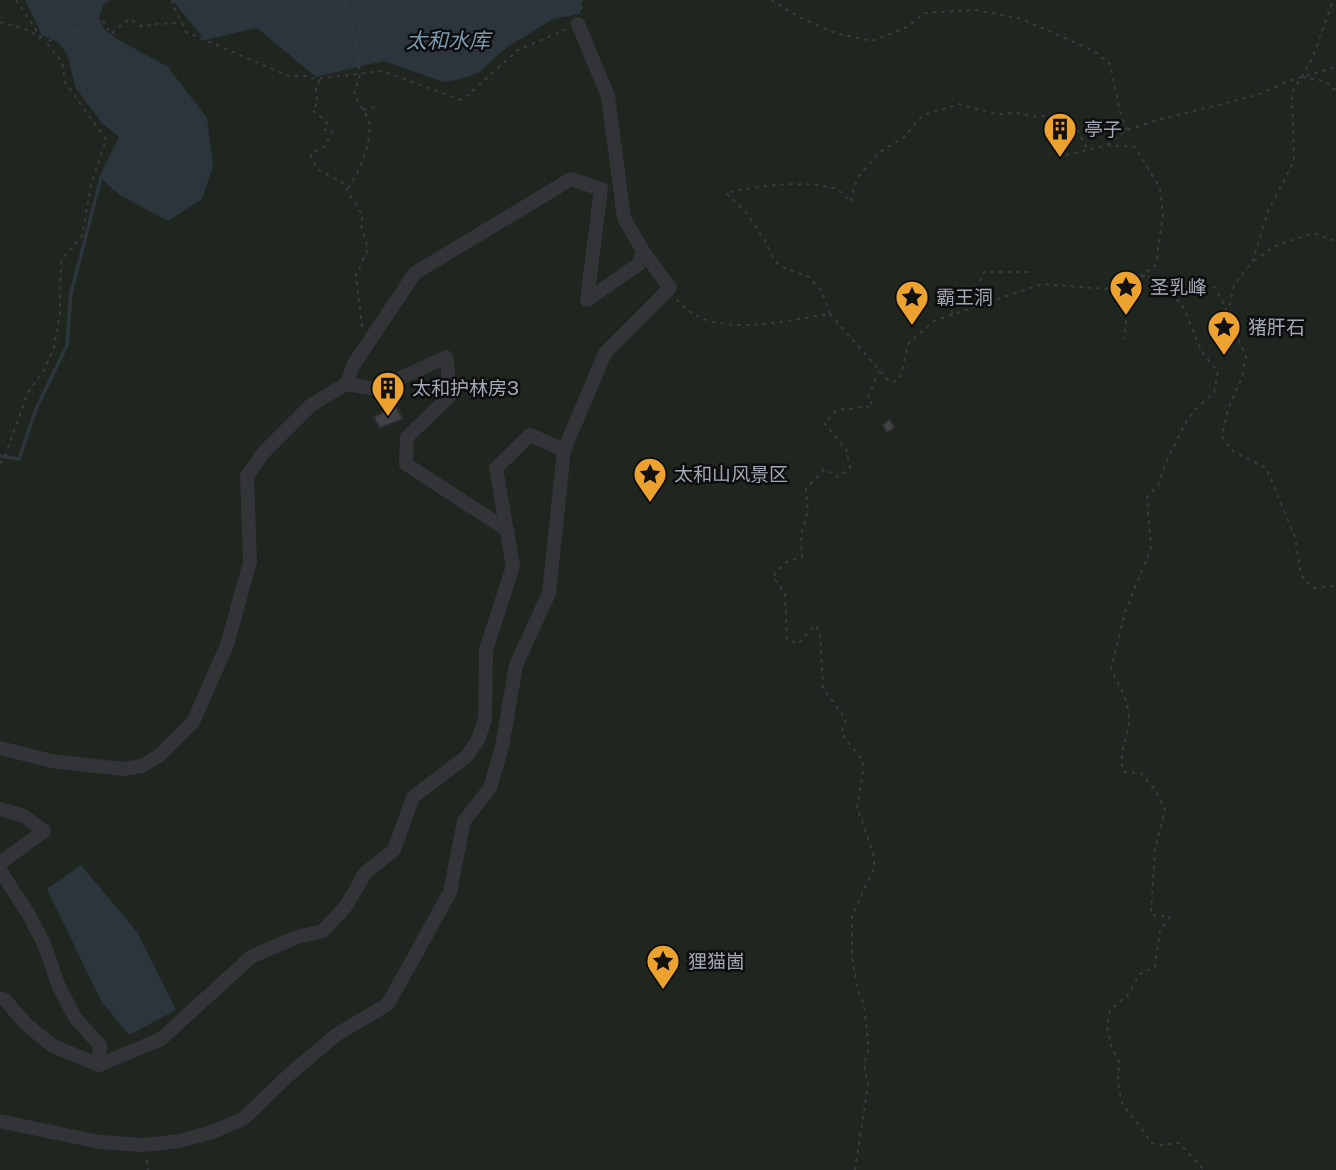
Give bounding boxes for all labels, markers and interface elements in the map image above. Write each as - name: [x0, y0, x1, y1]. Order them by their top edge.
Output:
- water label: 太和水库: [406, 28, 493, 53]
- building icon: 亭子: [1041, 110, 1079, 159]
- place label: 亭子: [1084, 118, 1122, 140]
- place icon: 圣乳峰: [1107, 268, 1145, 317]
- place label: 圣乳峰: [1150, 276, 1207, 298]
- place icon: 霸王洞: [893, 278, 931, 327]
- place label: 霸王洞: [936, 286, 993, 308]
- place icon: 猪肝石: [1205, 308, 1243, 357]
- place label: 猪肝石: [1248, 316, 1305, 338]
- building icon: 太和护林房3: [369, 369, 407, 418]
- place label: 太和护林房3: [412, 377, 519, 399]
- place icon: 太和山风景区: [631, 455, 669, 504]
- place label: 太和山风景区: [674, 463, 788, 485]
- place icon: 狸猫崮: [644, 942, 682, 991]
- place label: 狸猫崮: [688, 950, 745, 972]

